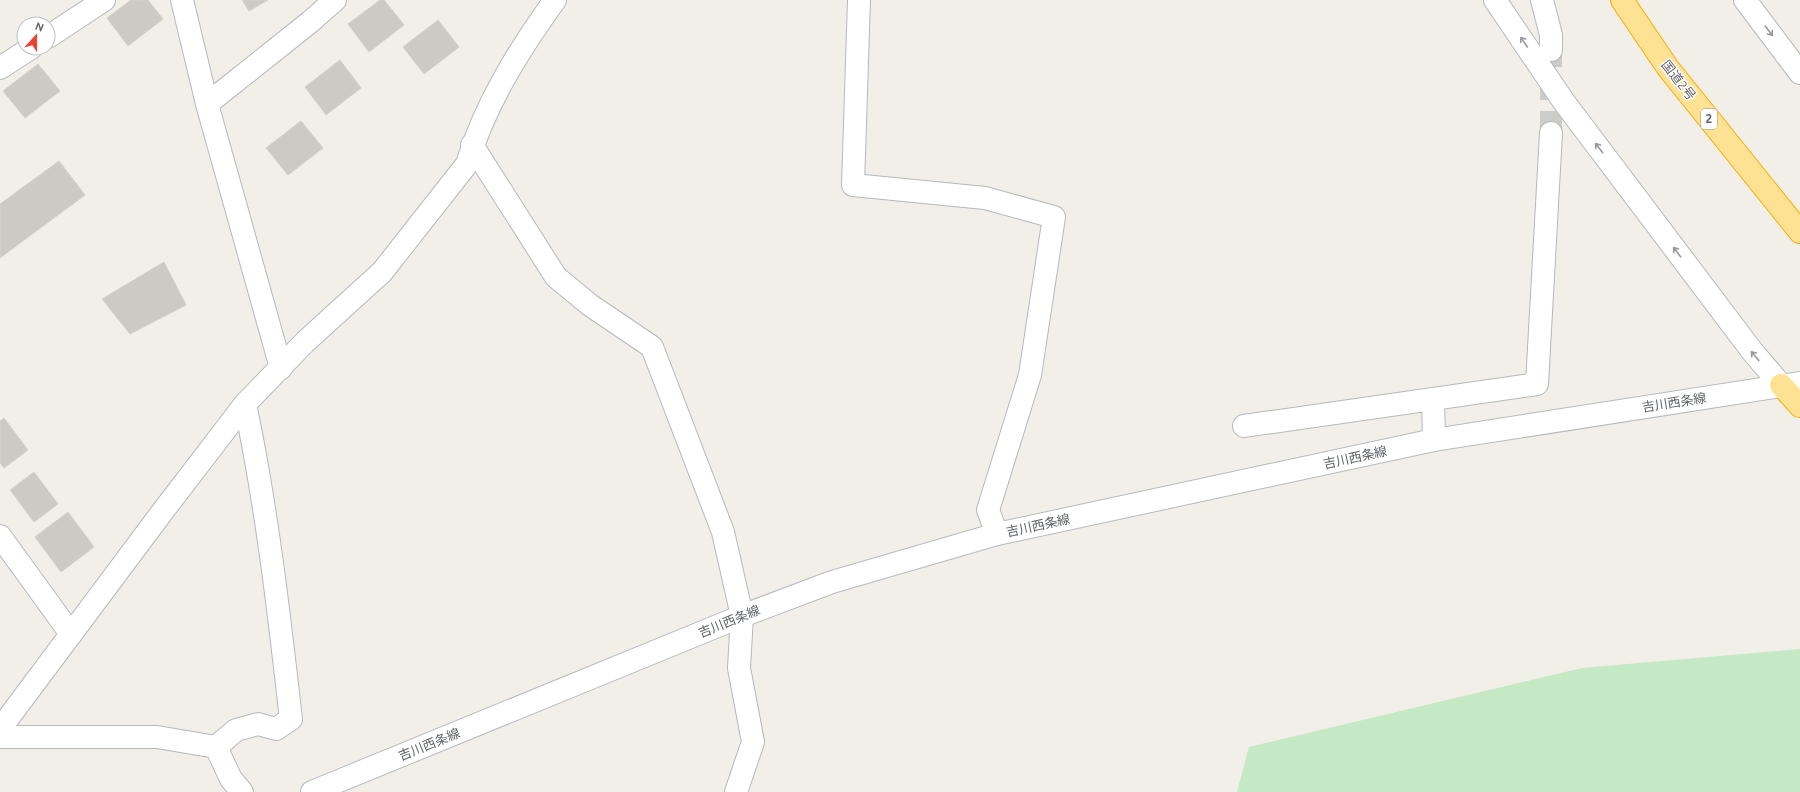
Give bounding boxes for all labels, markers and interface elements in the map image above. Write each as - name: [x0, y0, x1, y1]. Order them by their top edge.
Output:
- north arrow: [16, 16, 56, 56]
- text: N: [34, 20, 46, 34]
- one-way arrow: [1765, 26, 1773, 37]
- one-way arrow: [1520, 37, 1528, 48]
- street label: 国道2号: [1659, 57, 1699, 103]
- road number: 2: [1701, 109, 1717, 129]
- one-way arrow: [1594, 143, 1603, 154]
- one-way arrow: [1673, 247, 1681, 258]
- one-way arrow: [1751, 350, 1760, 361]
- street label: 吉川西条線: [1641, 390, 1707, 414]
- street label: 吉川西条線: [1322, 443, 1388, 471]
- street label: 吉川西条線: [1005, 511, 1071, 539]
- street label: 吉川西条線: [696, 602, 762, 640]
- street label: 吉川西条線: [396, 725, 462, 763]

